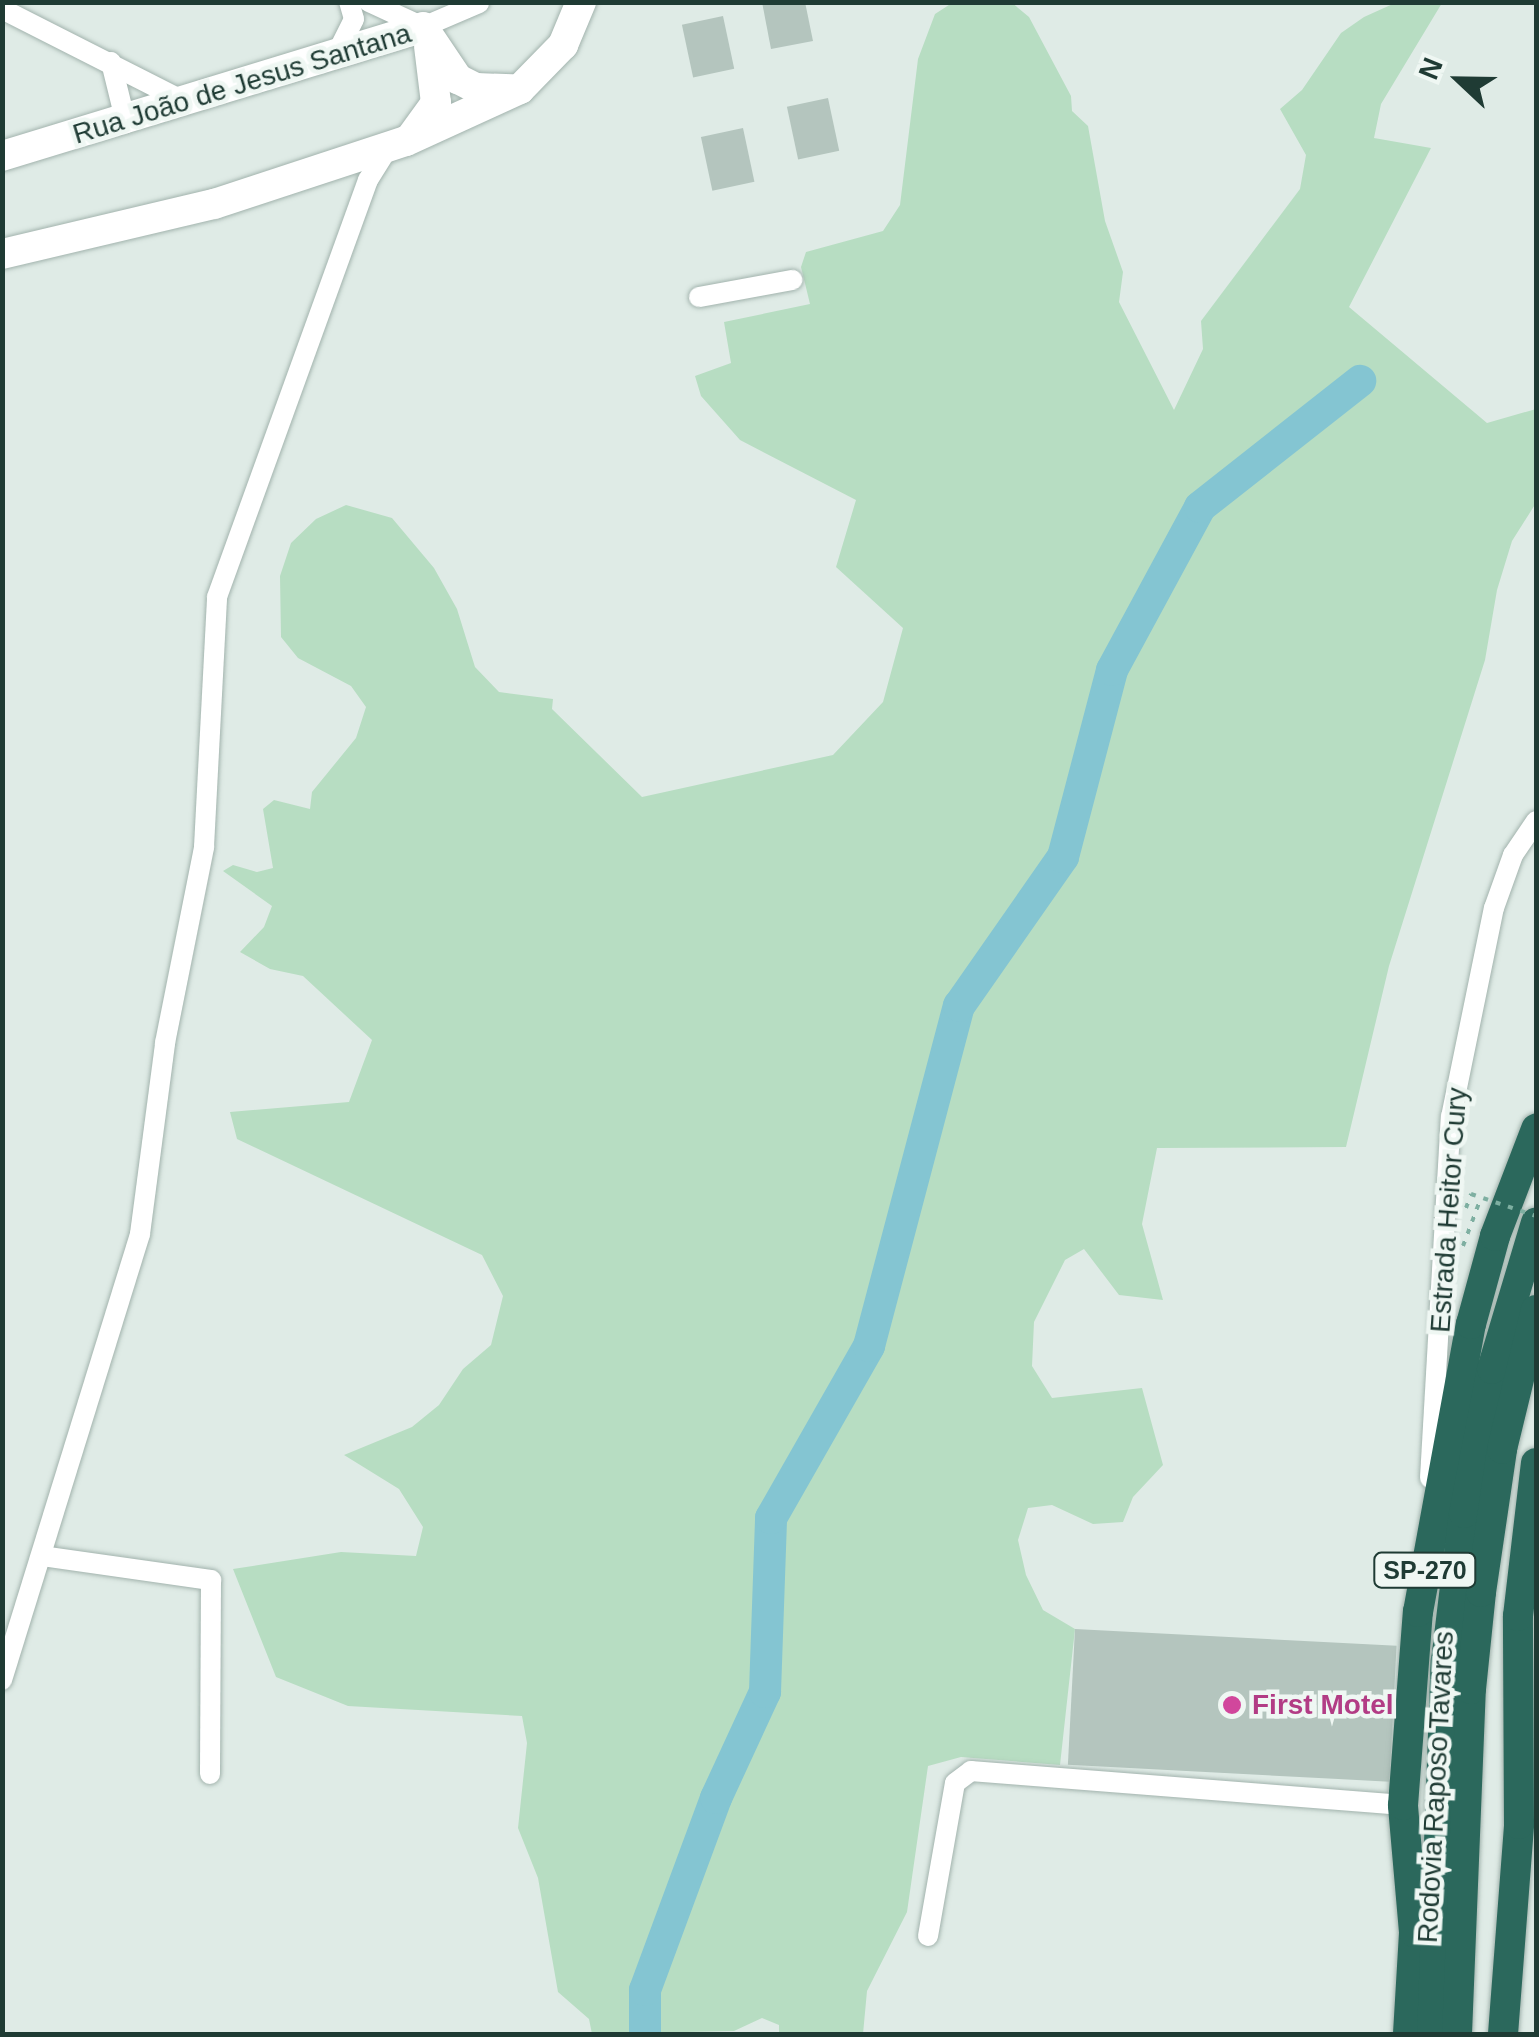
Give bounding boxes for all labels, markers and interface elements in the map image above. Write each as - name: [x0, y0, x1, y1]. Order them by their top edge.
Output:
- street label: Rua João de Jesus Santana: [69, 17, 415, 151]
- north arrow: [1409, 30, 1509, 130]
- text: N: [1413, 53, 1449, 84]
- street label: Estrada Heitor Cury: [1424, 1086, 1474, 1334]
- road number: SP-270: [1372, 1550, 1478, 1590]
- street label: Rodovia Raposo Tavares: [1411, 1630, 1461, 1944]
- place label: First Motel: [1252, 1688, 1394, 1722]
- marker: First Motel: [1221, 1694, 1243, 1716]

